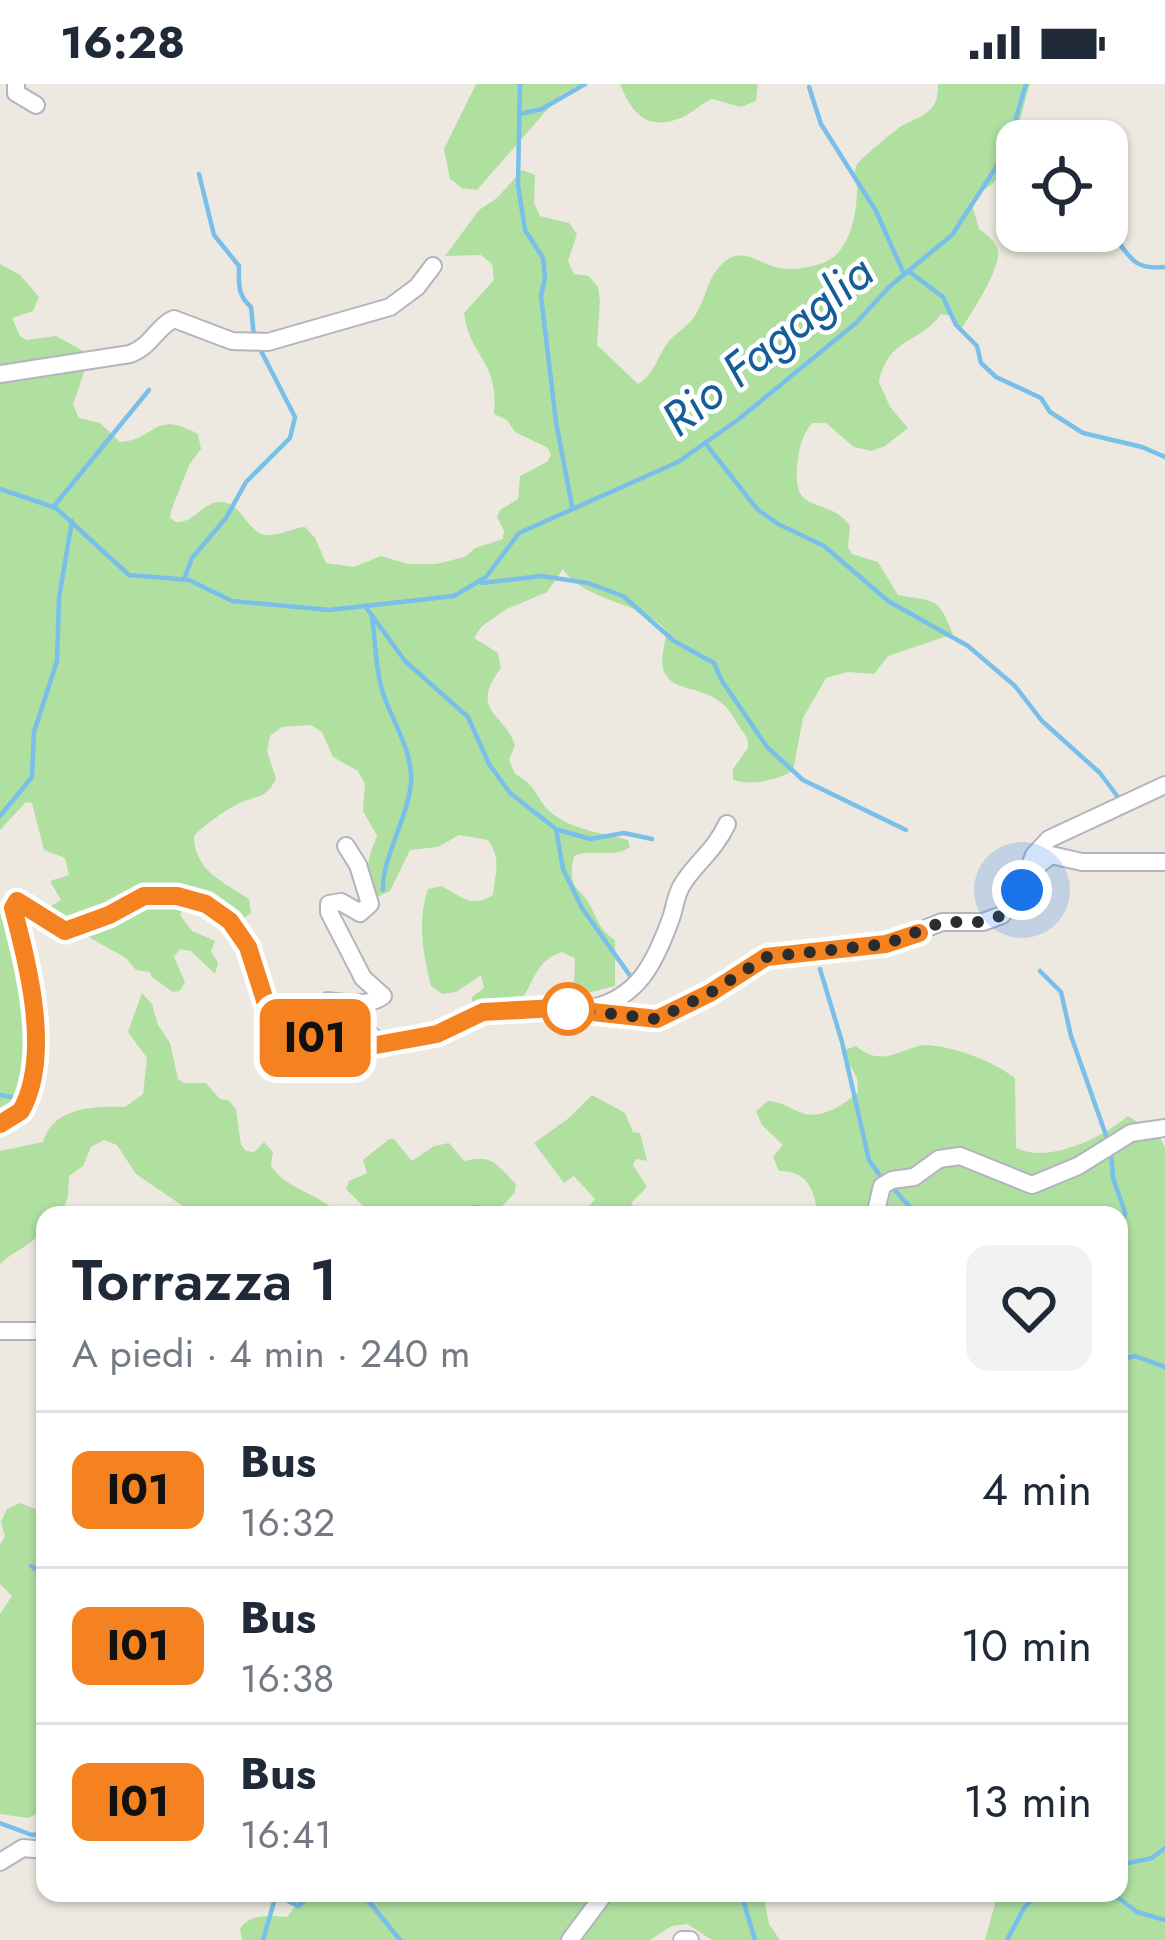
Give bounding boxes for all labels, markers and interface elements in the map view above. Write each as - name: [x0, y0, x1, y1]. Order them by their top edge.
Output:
- text: 16:28: [60, 10, 185, 75]
- map controls: [996, 120, 1128, 252]
- button: locate: [996, 120, 1128, 252]
- water label: Rio Fagaglia: [646, 238, 888, 453]
- your location: [992, 860, 1052, 920]
- unlabelled marker: [543, 984, 593, 1034]
- line badge: I01: [246, 999, 384, 1077]
- text: I01: [284, 1007, 346, 1068]
- text: Torrazza 1: [72, 1239, 337, 1321]
- button: heart: [966, 1245, 1092, 1371]
- text: A piedi · 4 min · 240 m: [72, 1325, 470, 1382]
- text: Bus: [240, 1429, 316, 1494]
- text: 4 min: [982, 1457, 1092, 1522]
- text: I01: [107, 1459, 169, 1520]
- text: 16:32: [240, 1494, 335, 1551]
- text: Bus: [240, 1585, 316, 1650]
- text: 10 min: [961, 1613, 1092, 1678]
- text: I01: [107, 1615, 169, 1676]
- text: 16:38: [240, 1650, 334, 1707]
- text: Bus: [240, 1741, 316, 1806]
- text: 13 min: [963, 1769, 1092, 1834]
- text: I01: [107, 1771, 169, 1832]
- text: 16:41: [240, 1806, 332, 1863]

